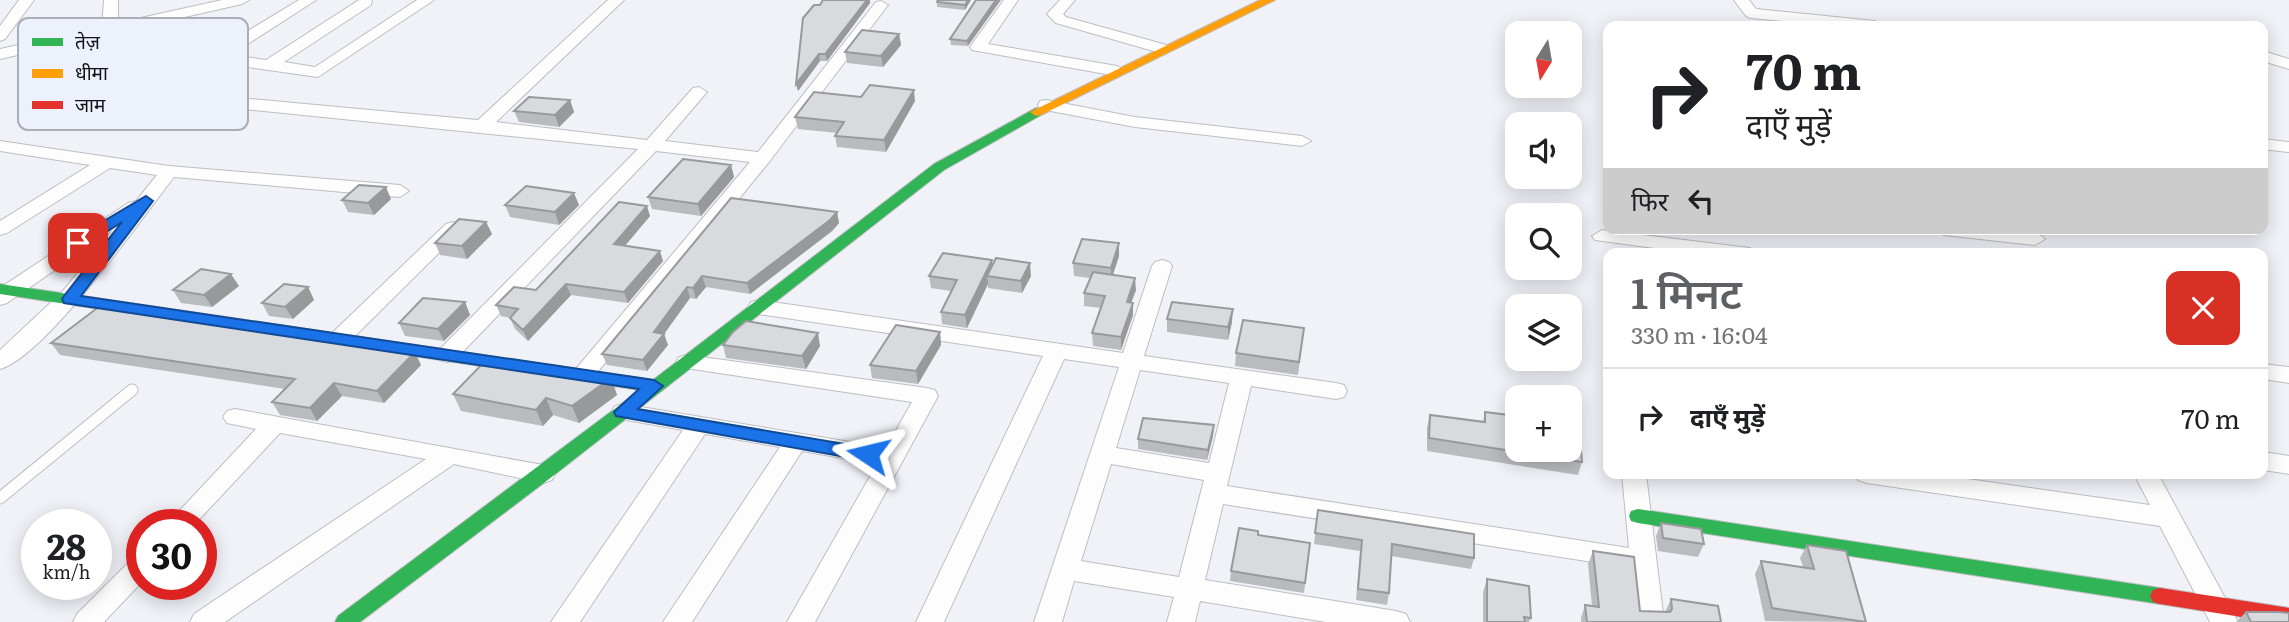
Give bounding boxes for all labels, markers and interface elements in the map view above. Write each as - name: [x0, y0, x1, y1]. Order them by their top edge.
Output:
- legend: [18, 18, 248, 130]
- north arrow: [1505, 21, 1582, 98]
- map controls: [1505, 21, 1582, 462]
- text: तेज़: [75, 27, 101, 55]
- text: 70 m: [1746, 32, 1861, 105]
- icon: right: [1631, 49, 1722, 140]
- text: धीमा: [75, 58, 109, 86]
- text: जाम: [75, 90, 106, 118]
- text: दाएँ मुड़ें: [1746, 99, 1832, 147]
- button: sound: [1505, 112, 1582, 189]
- text: फिर: [1631, 180, 1668, 219]
- icon: left: [1682, 182, 1720, 220]
- button: search: [1505, 203, 1582, 280]
- pin: [48, 213, 108, 273]
- icon: arrive: [59, 224, 97, 262]
- text: 1 मिनट: [1631, 260, 1742, 322]
- button: close: [2166, 271, 2240, 345]
- button: layers: [1505, 294, 1582, 371]
- text: 330 m · 16:04: [1631, 317, 1768, 351]
- button: +: [1505, 385, 1582, 462]
- text: दाएँ मुड़ें: [1690, 396, 1765, 435]
- icon: right: [1631, 398, 1669, 436]
- text: 70 m: [2181, 398, 2240, 437]
- position arrow: [831, 417, 905, 491]
- speed limit sign: 30: [126, 509, 217, 600]
- text: 28: [47, 519, 86, 571]
- text: km/h: [43, 558, 90, 585]

